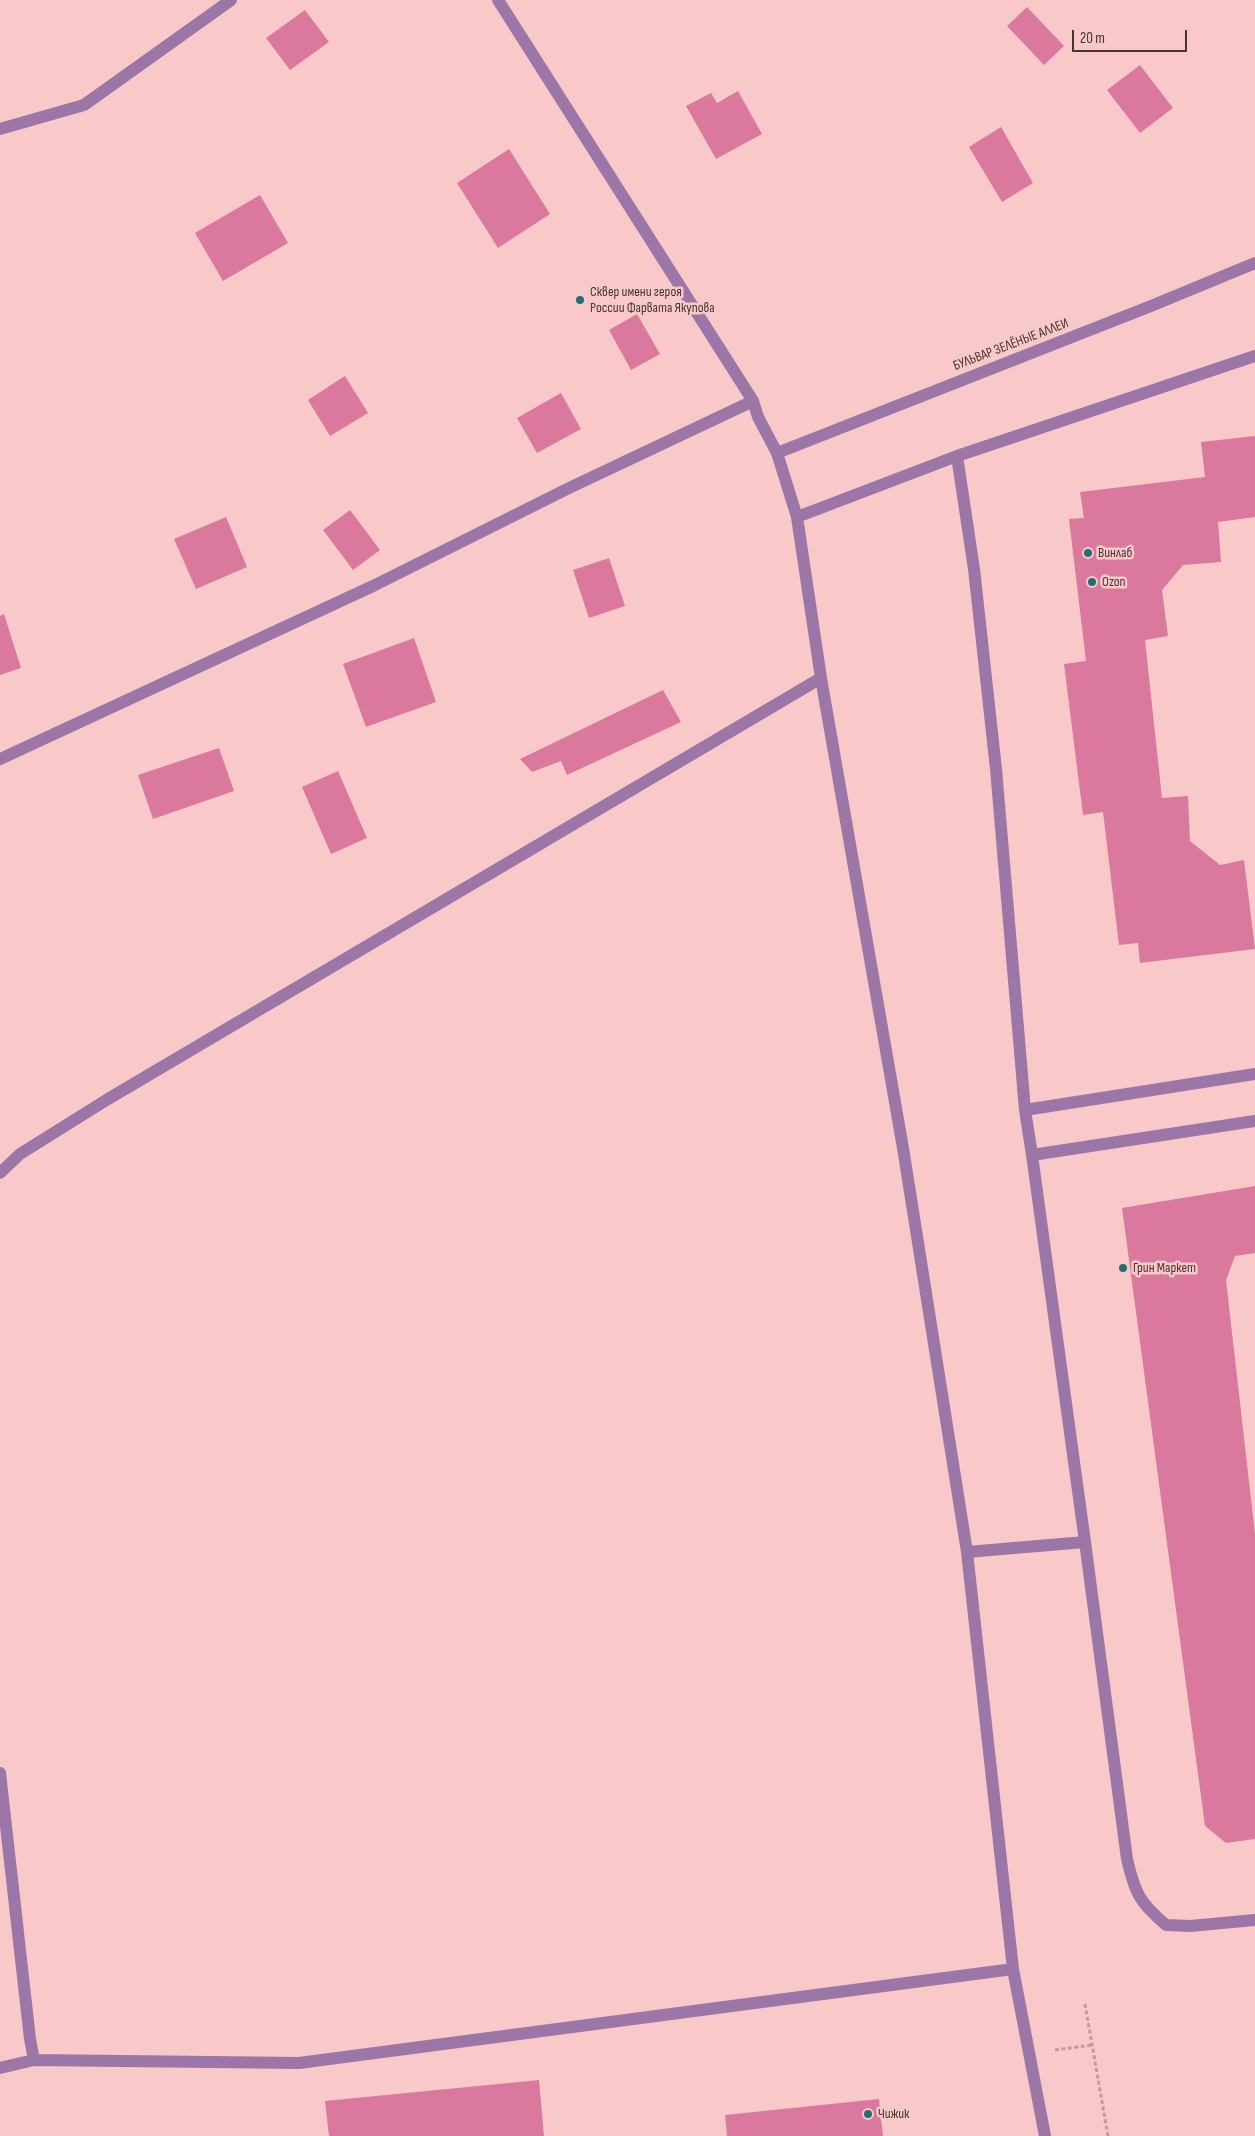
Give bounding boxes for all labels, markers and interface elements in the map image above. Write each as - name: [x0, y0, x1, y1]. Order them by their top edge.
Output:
- scale bar: [1075, 20, 1190, 52]
- text: 20 m: [1080, 29, 1105, 48]
- place label: Сквер имени героя России Фарвата Якупова: [590, 284, 715, 316]
- marker: Сквер имени героя России Фарвата Якупова: [574, 294, 586, 306]
- street label: БУЛЬВАР ЗЕЛЁНЫЕ АЛЛЕИ: [951, 315, 1071, 375]
- place label: Винлаб: [1098, 545, 1132, 561]
- marker: Винлаб: [1082, 547, 1094, 559]
- place label: Ozon: [1102, 574, 1126, 590]
- marker: Ozon: [1086, 576, 1098, 588]
- place label: Грин Маркет: [1133, 1260, 1196, 1276]
- marker: Грин Маркет: [1117, 1262, 1129, 1274]
- place label: Чижик: [878, 2106, 909, 2122]
- marker: Чижик: [862, 2108, 874, 2120]

